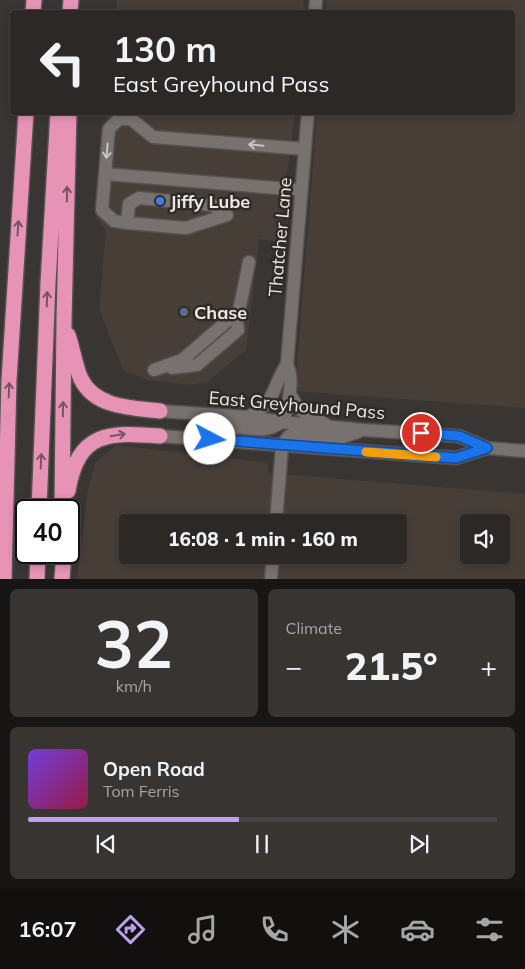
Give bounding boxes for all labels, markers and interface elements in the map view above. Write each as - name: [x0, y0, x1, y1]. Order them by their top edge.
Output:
- text: 130 m: [113, 27, 217, 71]
- icon: left: [30, 30, 95, 95]
- text: East Greyhound Pass: [113, 70, 329, 98]
- one-way arrow: [248, 140, 264, 150]
- one-way arrow: [102, 143, 112, 159]
- street label: Thatcher Lane: [263, 176, 297, 298]
- one-way arrow: [62, 186, 71, 202]
- place label: Jiffy Lube: [170, 190, 250, 213]
- marker: Jiffy Lube: [154, 195, 166, 207]
- one-way arrow: [13, 220, 23, 236]
- one-way arrow: [42, 291, 52, 308]
- place label: Chase: [194, 301, 247, 324]
- marker: Chase: [178, 306, 190, 318]
- one-way arrow: [4, 383, 14, 399]
- street label: East Greyhound Pass: [208, 386, 386, 424]
- one-way arrow: [58, 401, 68, 418]
- position arrow: [183, 412, 235, 464]
- pin: [400, 412, 442, 454]
- icon: arrive: [407, 419, 435, 447]
- one-way arrow: [109, 429, 125, 439]
- one-way arrow: [36, 454, 45, 470]
- speed limit sign: 40: [15, 499, 80, 564]
- map controls: [460, 514, 510, 564]
- button: sound: [460, 514, 510, 564]
- text: 16:08 · 1 min · 160 m: [168, 527, 358, 551]
- text: 32: [95, 603, 173, 684]
- text: Climate: [286, 618, 342, 638]
- text: 21.5°: [345, 642, 438, 690]
- text: −: [286, 649, 302, 684]
- text: +: [480, 649, 497, 684]
- text: km/h: [116, 676, 152, 696]
- text: Open Road: [103, 757, 205, 781]
- text: Tom Ferris: [103, 781, 180, 801]
- icon: previous: [92, 830, 120, 858]
- icon: pause: [248, 830, 276, 858]
- icon: next: [405, 830, 433, 858]
- icon: directions: [113, 912, 148, 947]
- icon: music: [185, 912, 220, 947]
- icon: phone: [257, 912, 292, 947]
- icon: climate: [328, 912, 363, 947]
- icon: car: [400, 912, 435, 947]
- icon: filters: [472, 912, 507, 947]
- text: 16:07: [18, 915, 77, 943]

